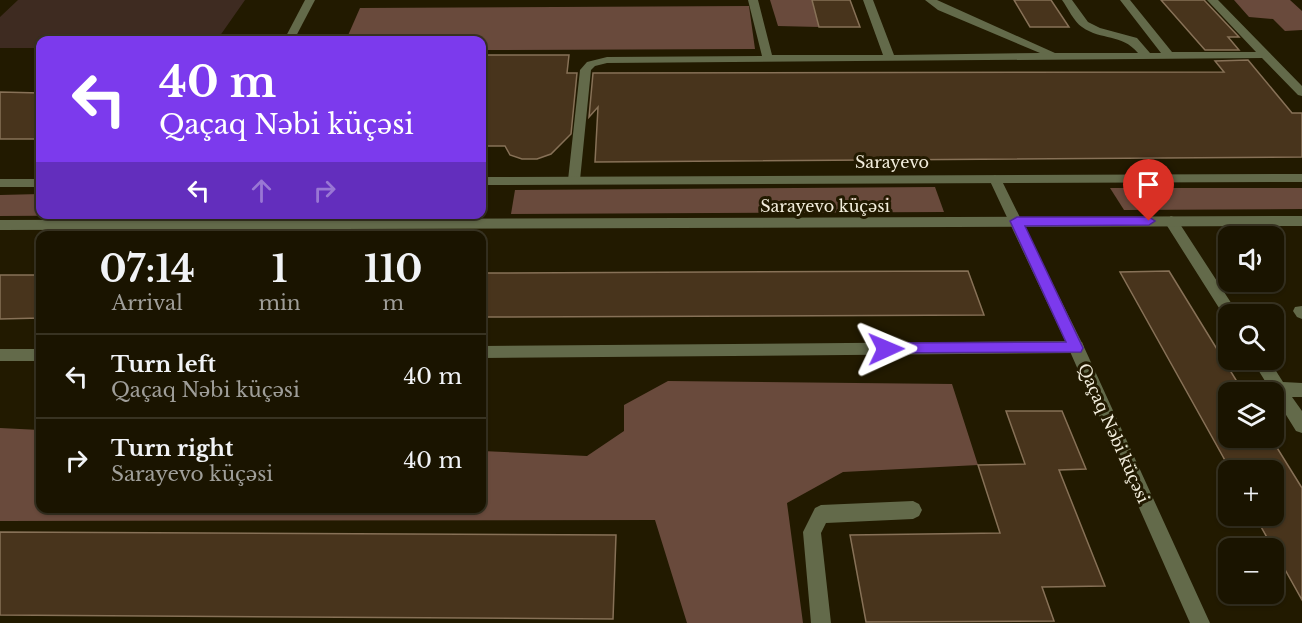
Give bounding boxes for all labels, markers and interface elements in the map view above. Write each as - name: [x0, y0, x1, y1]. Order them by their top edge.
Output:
- text: 40 m: [159, 56, 276, 108]
- icon: left: [60, 60, 138, 138]
- text: Qaçaq Nəbi küçəsi: [159, 108, 414, 141]
- street label: Sarayevo: [855, 152, 929, 172]
- pin: [1123, 159, 1174, 221]
- icon: arrive: [1132, 168, 1165, 201]
- icon: left: [182, 174, 215, 207]
- icon: ahead: [245, 174, 278, 207]
- icon: right: [308, 174, 341, 207]
- street label: Sarayevo küçəsi: [760, 196, 890, 216]
- map controls: [1218, 226, 1284, 604]
- button: sound: [1218, 226, 1284, 292]
- text: 07:14: [99, 247, 195, 292]
- text: 1: [272, 247, 287, 292]
- text: 110: [364, 247, 423, 292]
- text: Arrival: [112, 291, 183, 315]
- text: min: [258, 291, 301, 315]
- text: m: [383, 291, 404, 315]
- button: search: [1218, 304, 1284, 370]
- position arrow: [854, 317, 918, 381]
- text: Turn left: [111, 351, 216, 378]
- icon: left: [60, 360, 93, 393]
- street label: Qaçaq Nəbi küçəsi: [1074, 360, 1154, 507]
- text: 40 m: [404, 363, 462, 390]
- text: Qaçaq Nəbi küçəsi: [111, 378, 300, 402]
- button: layers: [1218, 382, 1284, 448]
- text: Turn right: [111, 435, 233, 462]
- icon: right: [60, 444, 93, 477]
- text: 40 m: [404, 447, 462, 474]
- button: +: [1218, 460, 1284, 526]
- text: Sarayevo küçəsi: [111, 462, 273, 486]
- button: −: [1218, 538, 1284, 604]

